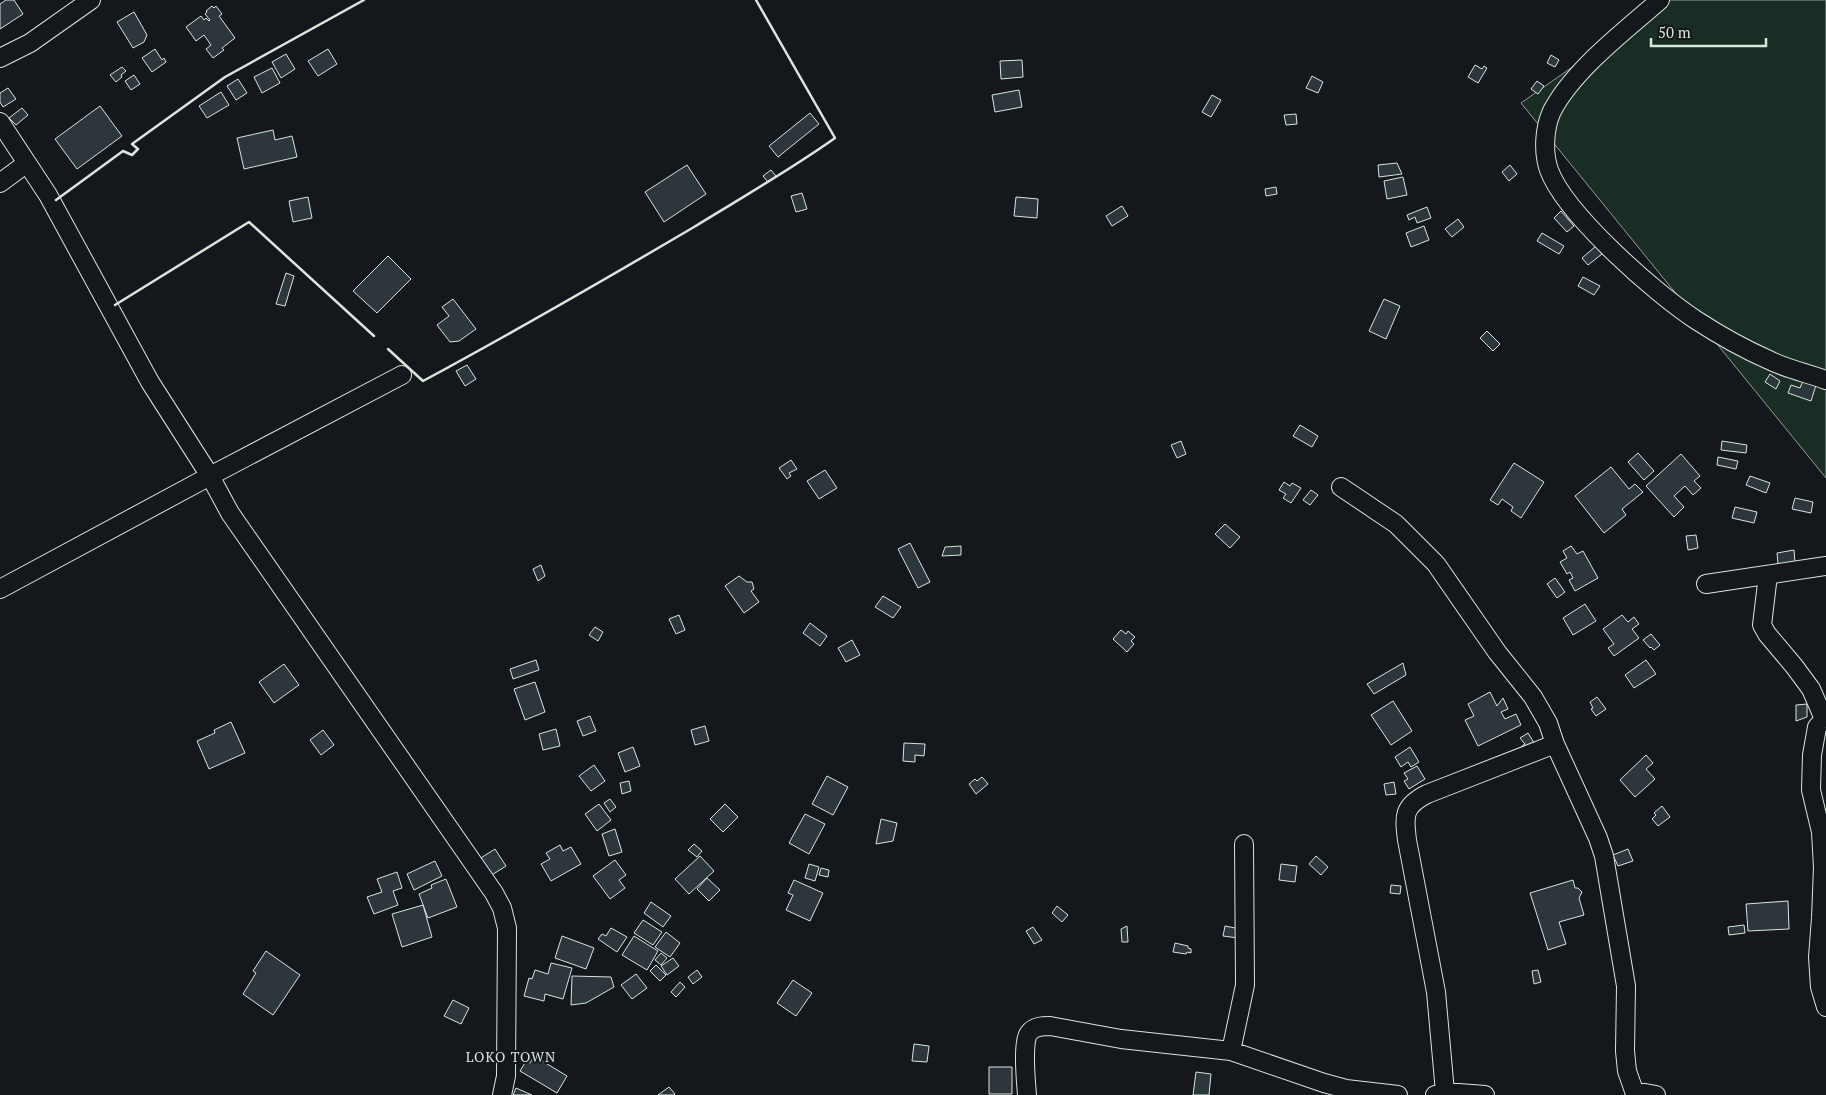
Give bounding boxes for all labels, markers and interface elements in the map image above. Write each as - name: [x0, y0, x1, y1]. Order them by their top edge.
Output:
- scale bar: [1651, 15, 1766, 47]
- text: 50 m: [1658, 22, 1691, 42]
- district label: LOKO TOWN: [466, 1047, 556, 1066]

